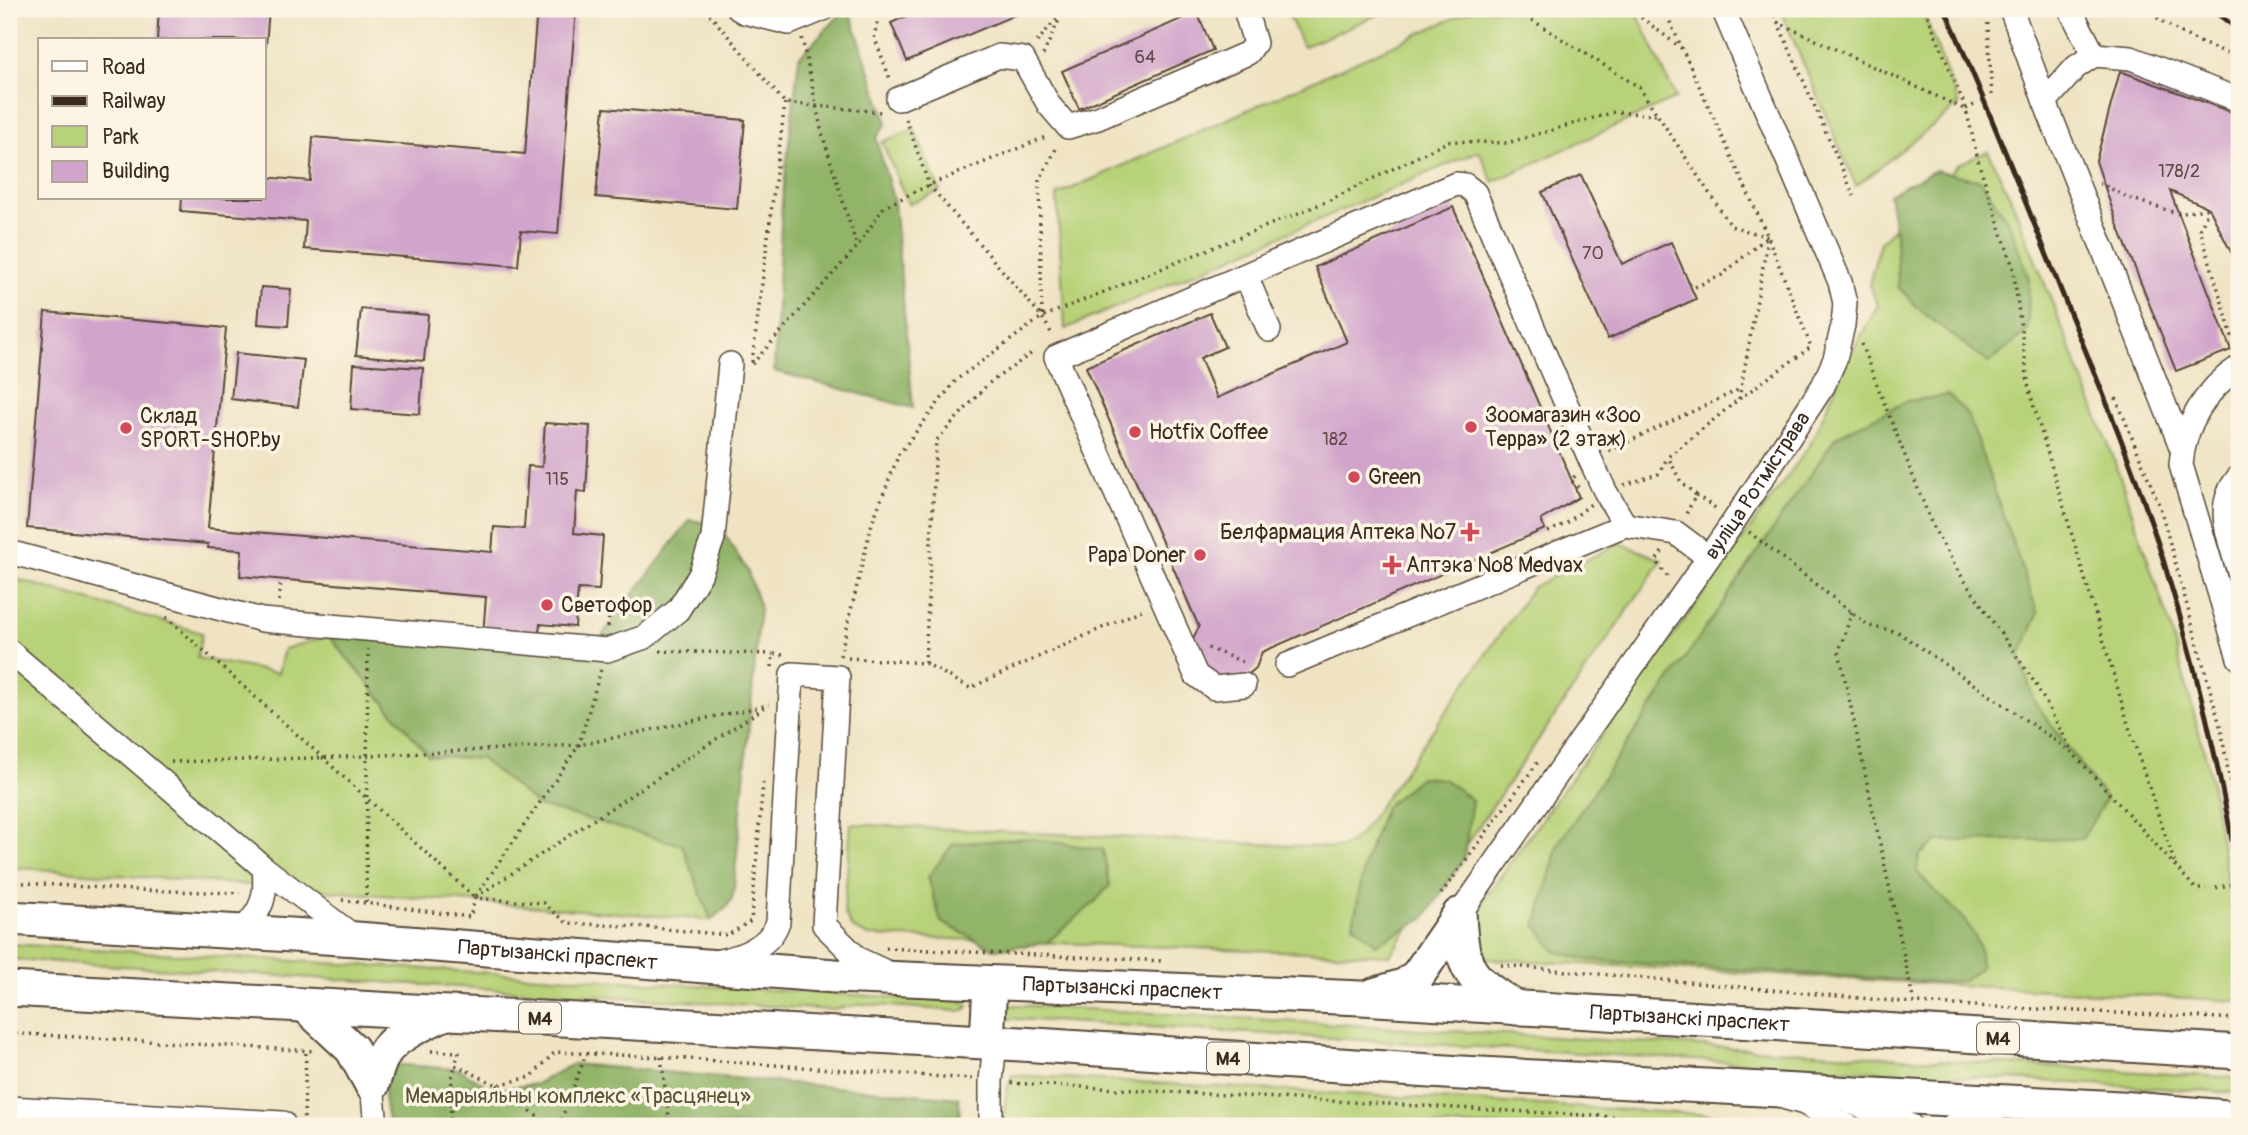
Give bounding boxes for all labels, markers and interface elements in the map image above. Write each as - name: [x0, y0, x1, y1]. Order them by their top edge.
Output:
- legend: [38, 38, 266, 200]
- house number: 64: [1135, 46, 1156, 69]
- text: Road: [102, 54, 146, 81]
- text: Railway: [102, 88, 166, 115]
- text: Park: [102, 124, 139, 151]
- text: Building: [102, 158, 169, 185]
- house number: 178/2: [2158, 160, 2200, 183]
- house number: 70: [1582, 242, 1604, 265]
- place label: Зоомагазин «Зоо Терра» (2 этаж): [1485, 402, 1641, 453]
- place label: Склад SPORT-SHOP.by: [140, 403, 280, 454]
- street label: вуліца Ротмістрава: [1698, 407, 1816, 565]
- place label: Hotfix Coffee: [1149, 419, 1269, 446]
- marker: Зоомагазин «Зоо Терра» (2 этаж): [1463, 419, 1479, 435]
- marker: Склад SPORT-SHOP.by: [118, 420, 134, 436]
- marker: Hotfix Coffee: [1127, 424, 1143, 440]
- house number: 182: [1322, 428, 1348, 451]
- place label: Green: [1368, 464, 1421, 491]
- house number: 115: [545, 468, 569, 491]
- marker: Green: [1346, 469, 1362, 485]
- place label: Белфармация Аптека №7: [1220, 519, 1456, 546]
- marker: Белфармация Аптека №7: [1462, 524, 1478, 540]
- place label: Papa Doner: [1087, 542, 1186, 569]
- marker: Papa Doner: [1192, 547, 1208, 563]
- place label: Аптэка №8 Medvax: [1406, 552, 1583, 579]
- marker: Аптэка №8 Medvax: [1384, 557, 1400, 573]
- place label: Светофор: [561, 592, 653, 619]
- marker: Светофор: [539, 597, 555, 613]
- street label: Партызанскі праспект: [457, 934, 659, 976]
- street label: Партызанскі праспект: [1022, 971, 1224, 1006]
- street label: Партызанскі праспект: [1589, 999, 1791, 1038]
- road number: М4: [519, 1002, 561, 1034]
- road number: М4: [1977, 1022, 2019, 1054]
- road number: М4: [1207, 1042, 1249, 1074]
- park label: Мемарыяльны комплекс «Трасцянец»: [405, 1083, 751, 1110]

